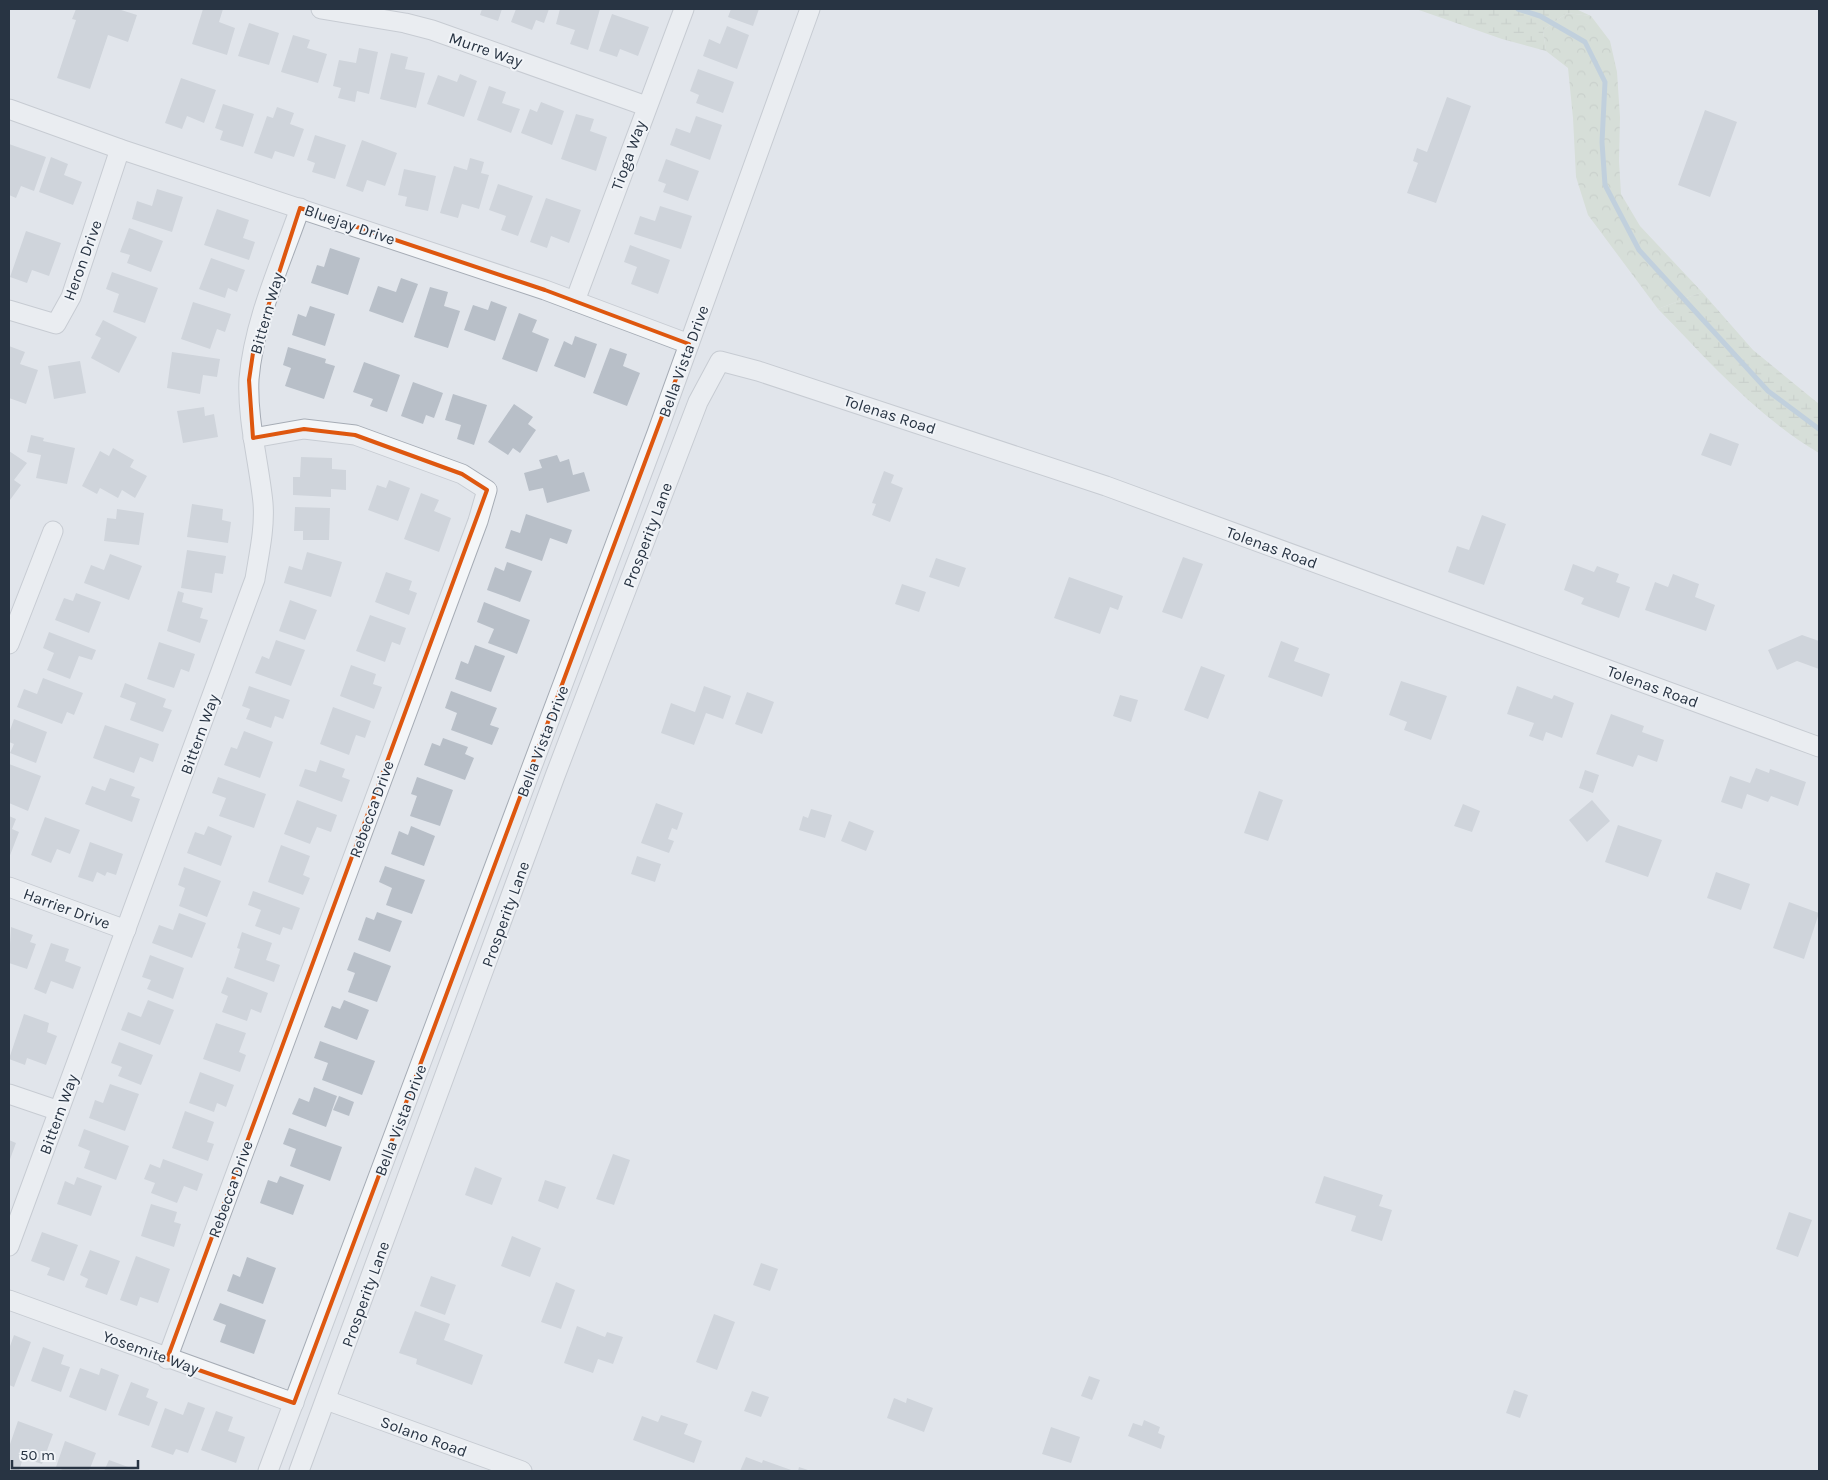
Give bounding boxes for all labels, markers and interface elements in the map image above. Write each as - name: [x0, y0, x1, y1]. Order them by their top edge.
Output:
- street label: Murre Way: [446, 28, 526, 71]
- street label: Tioga Way: [607, 117, 650, 193]
- street label: Bluejay Drive: [302, 200, 398, 249]
- street label: Heron Drive: [59, 217, 106, 303]
- street label: Bittern Way: [246, 269, 287, 356]
- street label: Bella Vista Drive: [654, 303, 713, 420]
- street label: Tolenas Road: [841, 391, 938, 438]
- street label: Prosperity Lane: [619, 480, 676, 591]
- street label: Tolenas Road: [1224, 522, 1320, 573]
- street label: Tolenas Road: [1605, 661, 1701, 712]
- street label: Bella Vista Drive: [512, 683, 572, 800]
- street label: Bittern Way: [176, 691, 223, 777]
- street label: Rebecca Drive: [345, 758, 398, 860]
- street label: Prosperity Lane: [478, 859, 533, 970]
- street label: Harrier Drive: [21, 884, 113, 933]
- street label: Bella Vista Drive: [370, 1062, 430, 1179]
- street label: Bittern Way: [35, 1071, 82, 1157]
- street label: Rebecca Drive: [204, 1138, 257, 1240]
- street label: Prosperity Lane: [338, 1239, 393, 1350]
- street label: Yosemite Way: [100, 1326, 202, 1379]
- street label: Solano Road: [378, 1412, 470, 1461]
- scale bar: [12, 1438, 139, 1470]
- text: 50 m: [20, 1446, 55, 1464]

